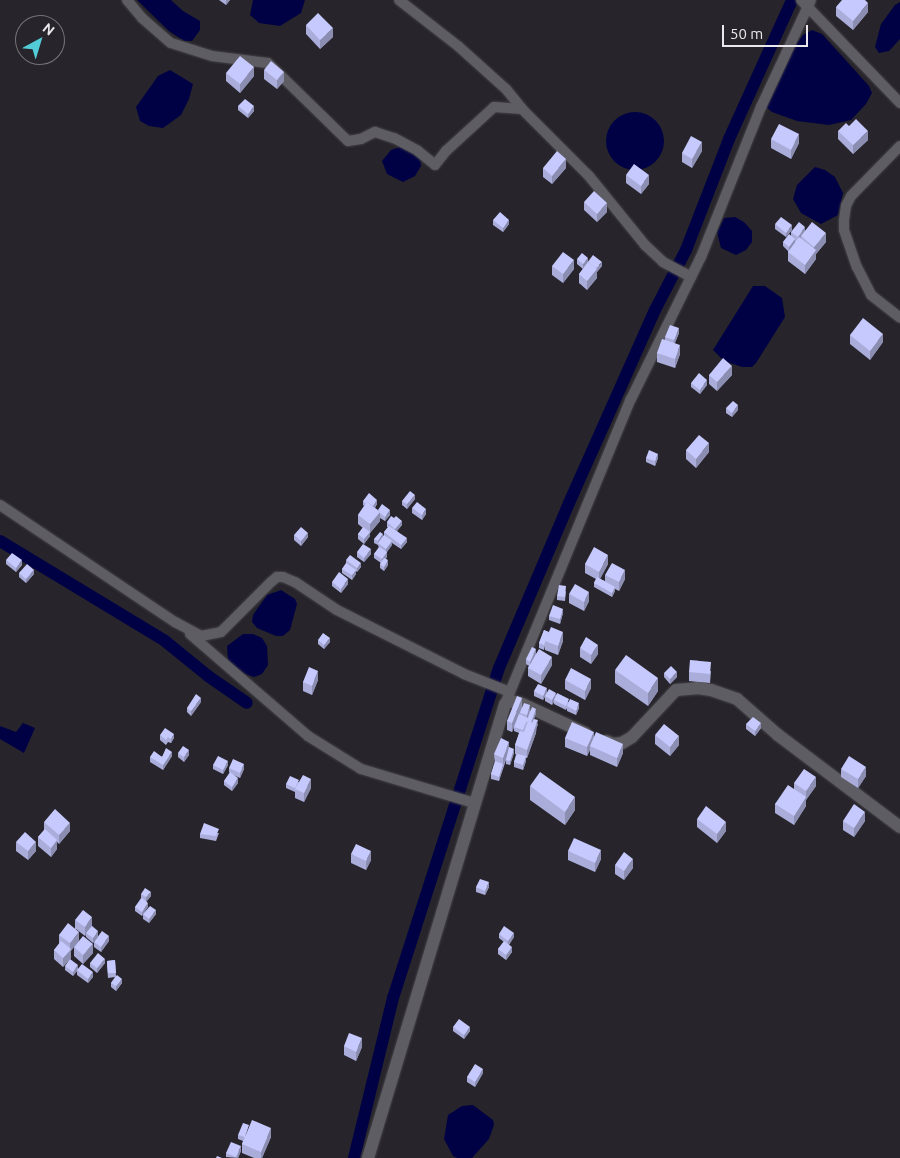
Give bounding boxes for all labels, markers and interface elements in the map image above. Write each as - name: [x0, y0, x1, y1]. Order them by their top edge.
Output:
- north arrow: [15, 15, 65, 65]
- scale bar: [725, 15, 811, 47]
- text: N: [40, 20, 58, 39]
- text: 50 m: [730, 25, 763, 42]

